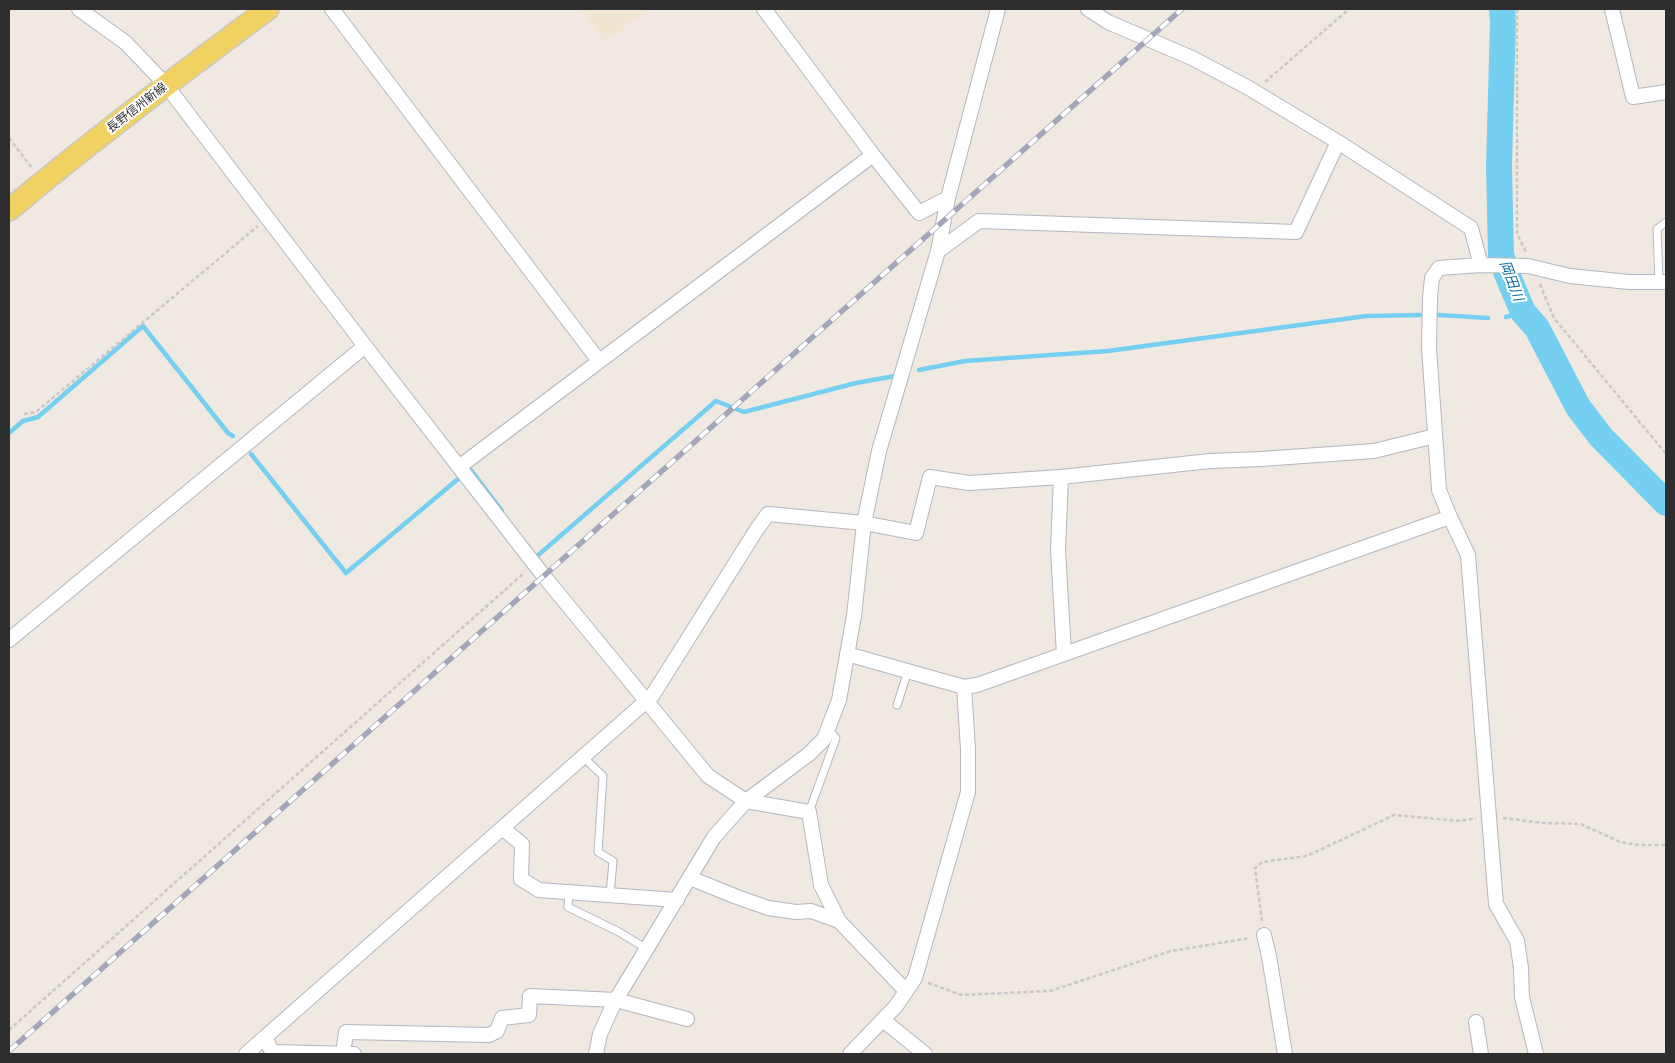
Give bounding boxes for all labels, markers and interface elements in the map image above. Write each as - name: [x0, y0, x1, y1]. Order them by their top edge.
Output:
- street label: 長野信州新線: [104, 80, 170, 136]
- water label: 岡田川: [1496, 258, 1526, 304]

